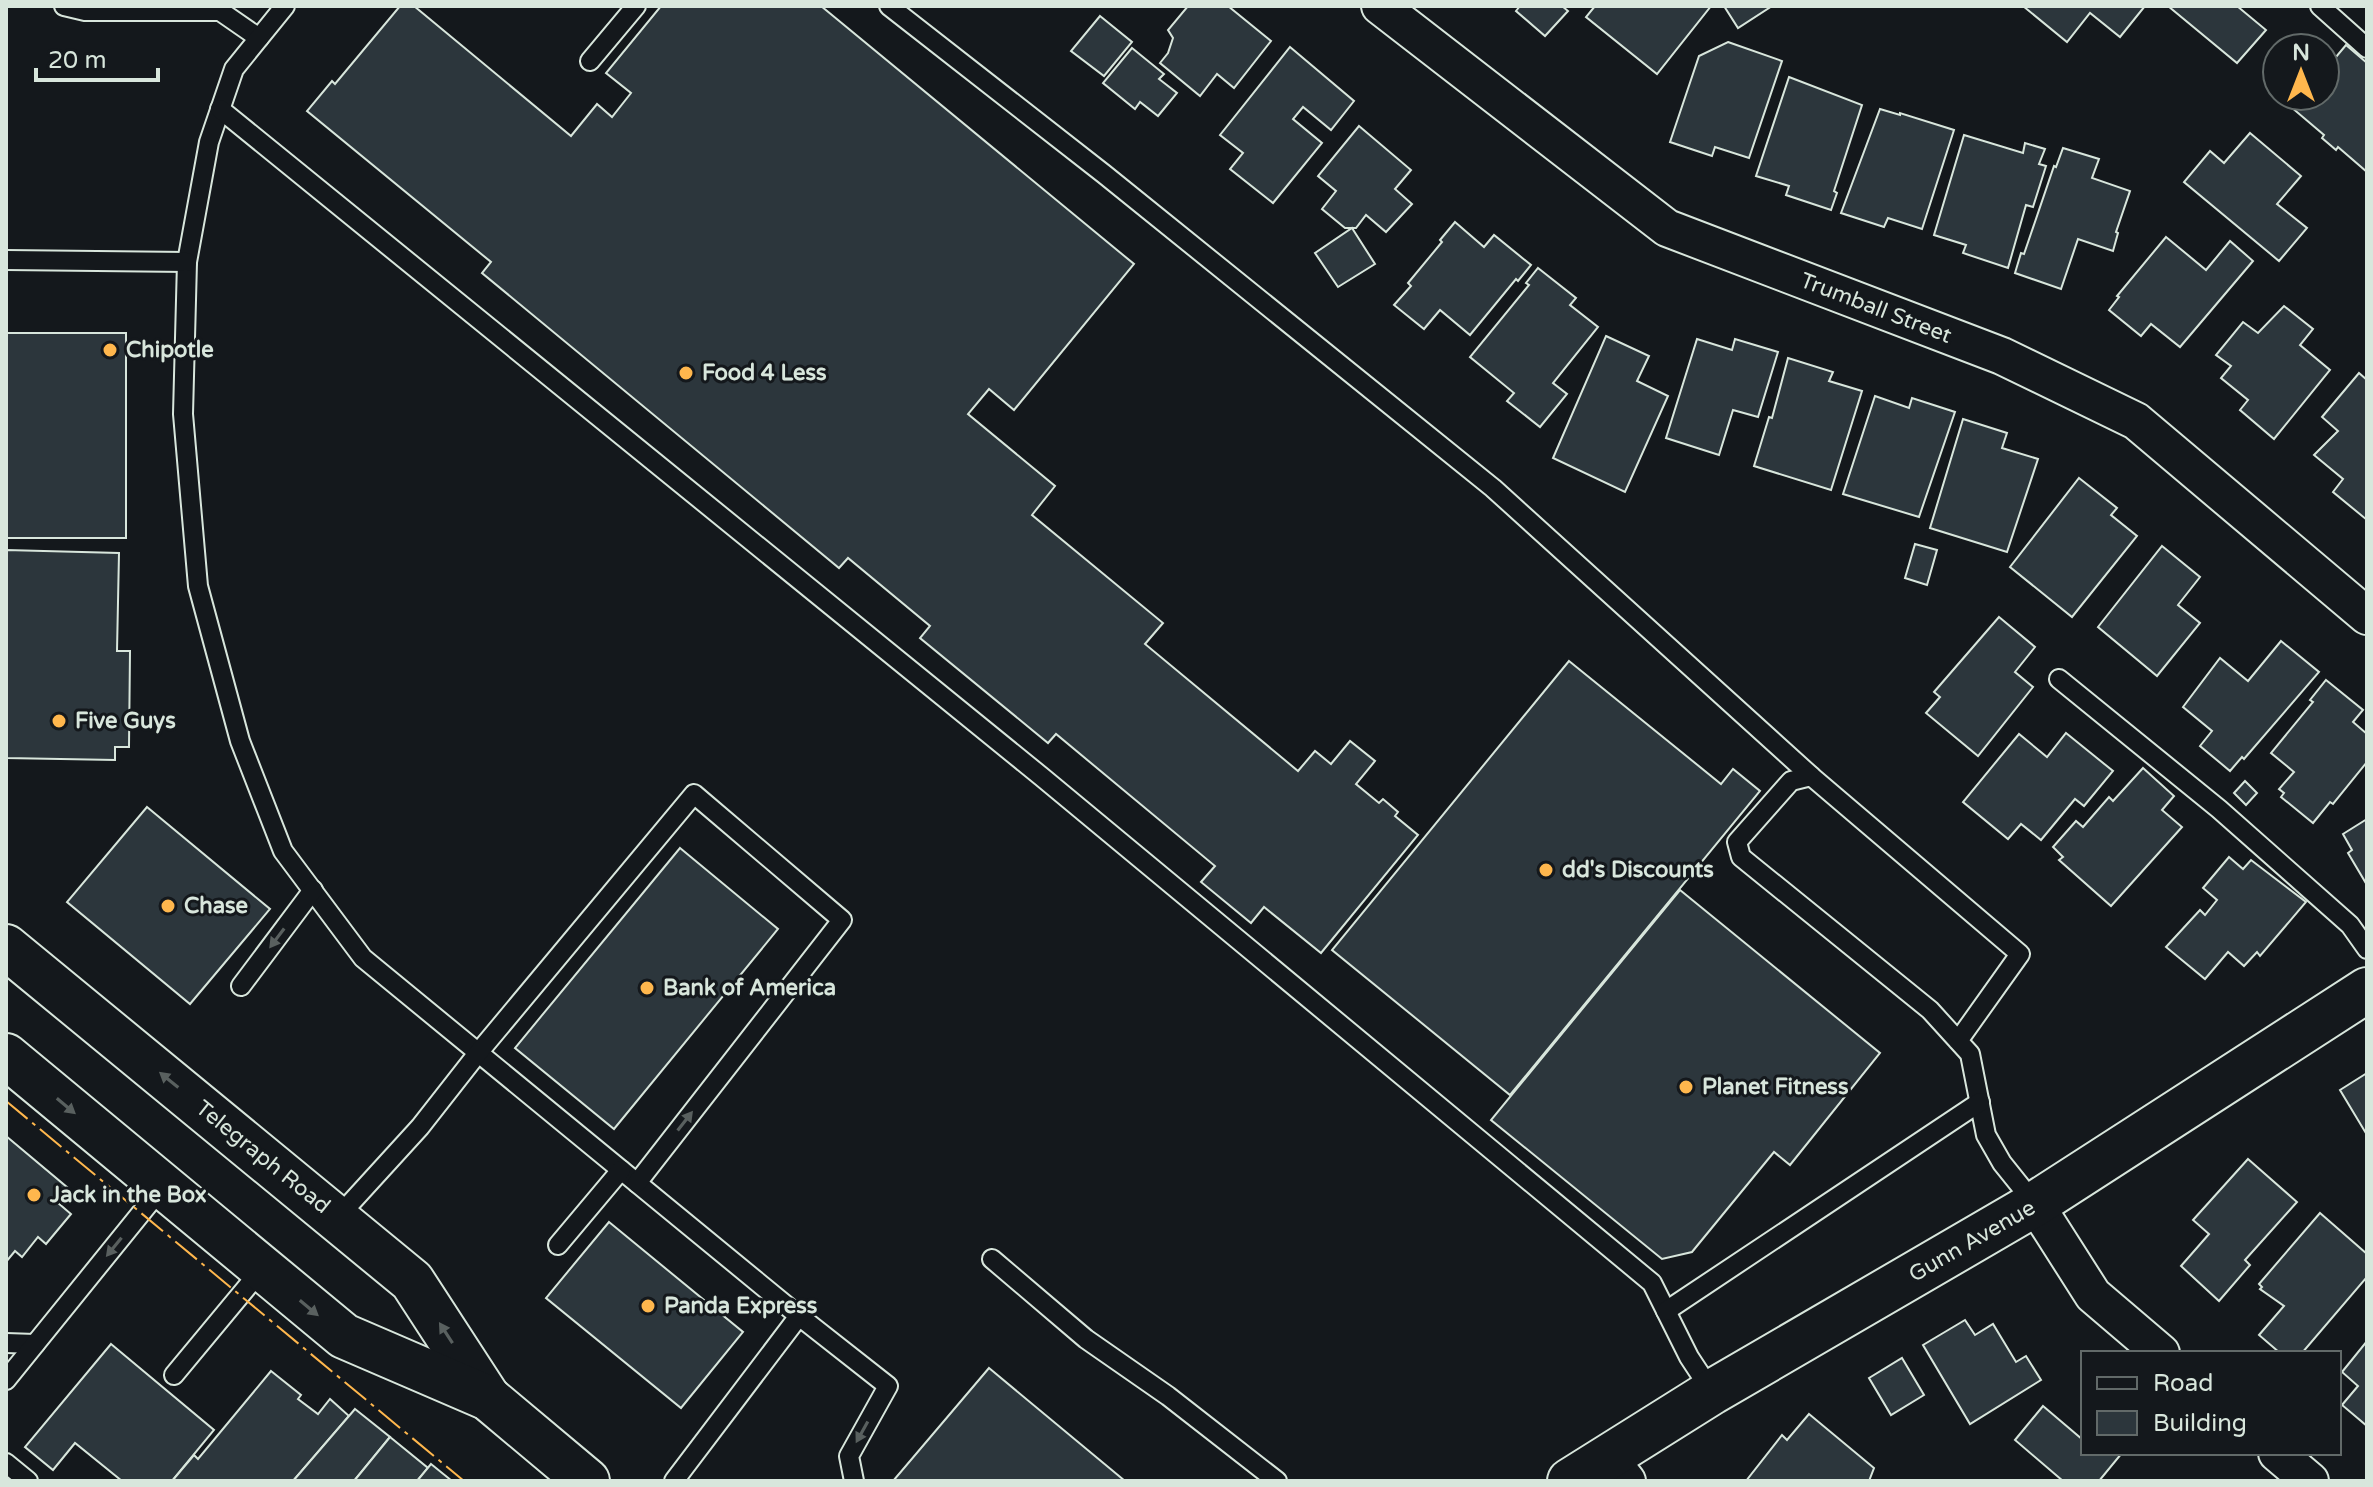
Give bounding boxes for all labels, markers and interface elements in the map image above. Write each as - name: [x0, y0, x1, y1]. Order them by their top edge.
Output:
- scale bar: [36, 32, 158, 82]
- north arrow: [2261, 32, 2341, 112]
- text: N: [2292, 40, 2310, 66]
- text: 20 m: [48, 46, 106, 75]
- street label: Trumball Street: [1797, 267, 1955, 349]
- place label: Chipotle: [126, 337, 214, 363]
- marker: Chipotle: [101, 341, 119, 359]
- place label: Food 4 Less: [702, 360, 827, 386]
- marker: Food 4 Less: [677, 364, 695, 382]
- place label: Five Guys: [75, 708, 176, 734]
- marker: Five Guys: [50, 712, 68, 730]
- place label: dd's Discounts: [1562, 857, 1714, 883]
- marker: dd's Discounts: [1537, 861, 1555, 879]
- place label: Chase: [184, 893, 248, 919]
- marker: Chase: [159, 897, 177, 915]
- one-way arrow: [269, 928, 285, 948]
- place label: Bank of America: [663, 975, 836, 1001]
- marker: Bank of America: [638, 979, 656, 997]
- one-way arrow: [159, 1072, 179, 1089]
- place label: Planet Fitness: [1702, 1074, 1849, 1100]
- marker: Planet Fitness: [1677, 1078, 1695, 1096]
- street label: Telegraph Road: [191, 1095, 335, 1219]
- one-way arrow: [56, 1097, 76, 1114]
- one-way arrow: [676, 1111, 692, 1132]
- place label: Jack in the Box: [49, 1182, 207, 1208]
- marker: Jack in the Box: [25, 1186, 43, 1204]
- street label: Gunn Avenue: [1904, 1194, 2040, 1288]
- one-way arrow: [106, 1237, 122, 1257]
- place label: Panda Express: [664, 1293, 818, 1319]
- marker: Panda Express: [639, 1297, 657, 1315]
- one-way arrow: [299, 1299, 319, 1316]
- one-way arrow: [438, 1322, 453, 1343]
- legend: [2081, 1351, 2341, 1455]
- text: Road: [2153, 1369, 2213, 1398]
- text: Building: [2153, 1409, 2247, 1438]
- one-way arrow: [856, 1421, 870, 1443]

